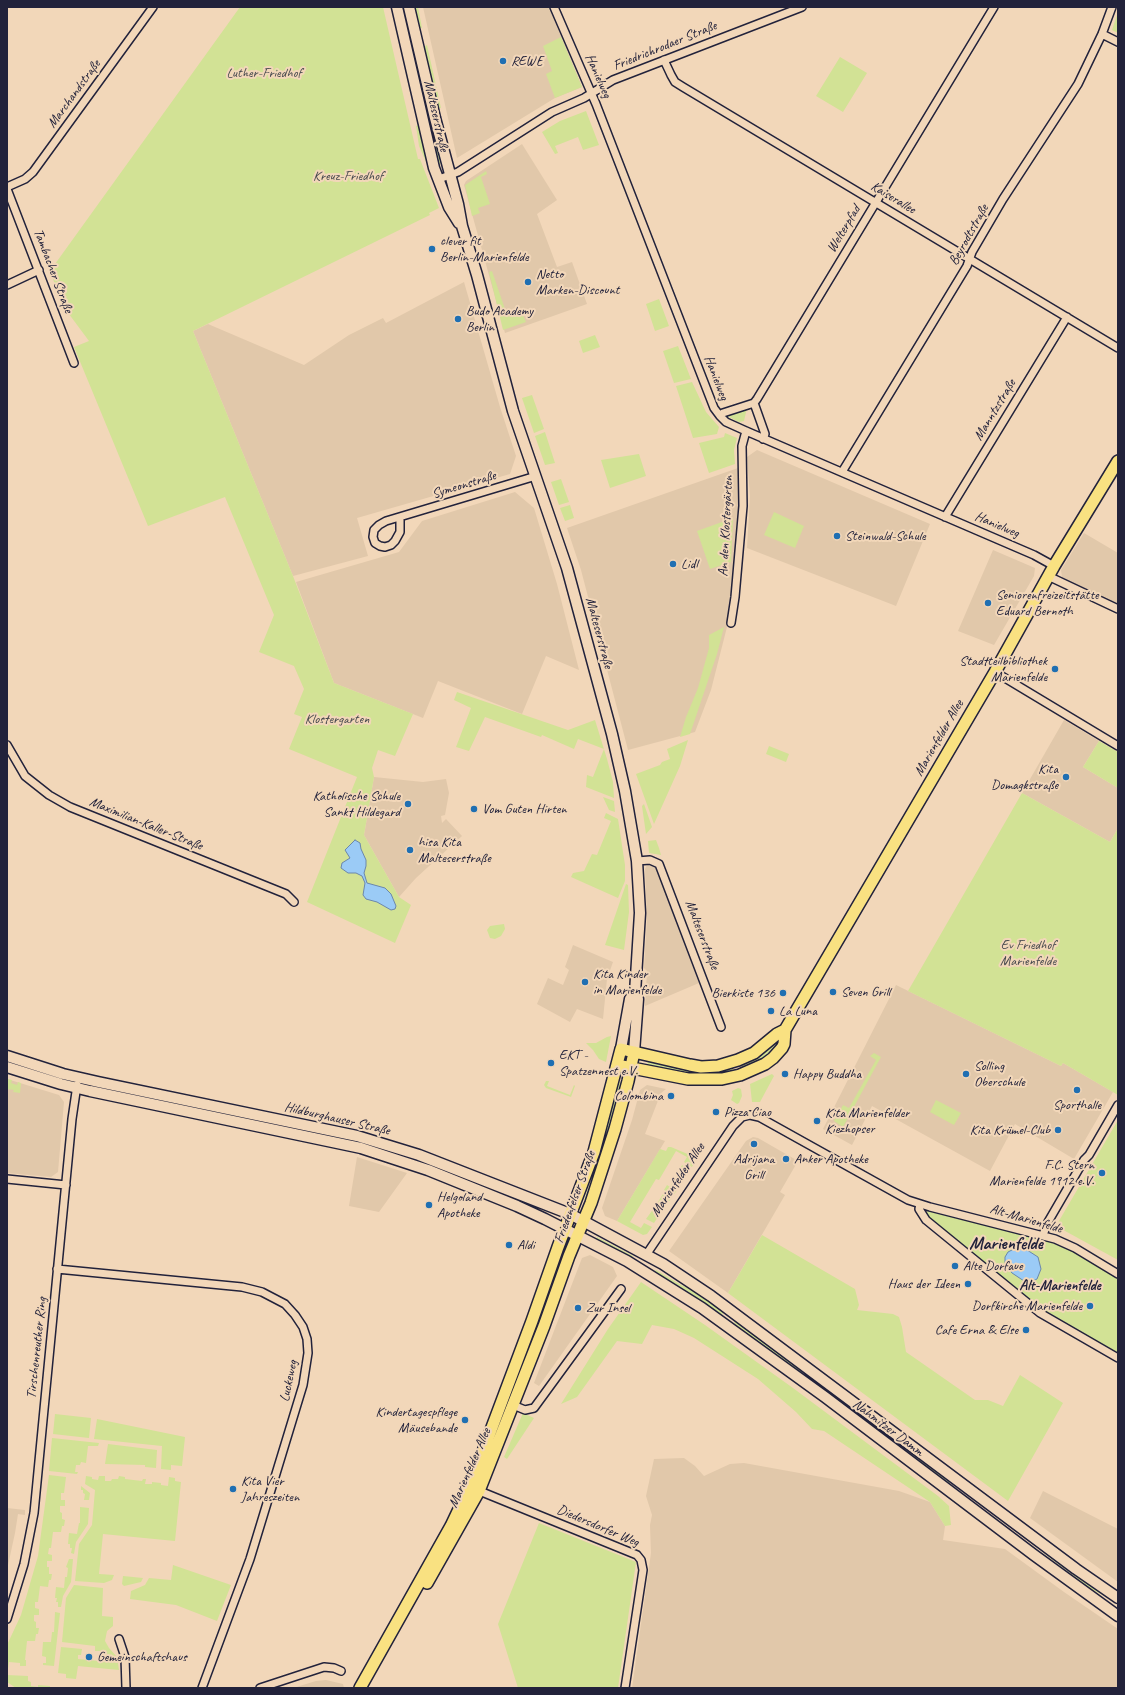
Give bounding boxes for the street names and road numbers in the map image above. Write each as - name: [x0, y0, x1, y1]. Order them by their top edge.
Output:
- street label: Friedrichrodaer Straße: [611, 18, 719, 74]
- street label: Hanielweg: [581, 51, 615, 101]
- street label: Marchandstraße: [44, 57, 104, 131]
- street label: Malteserstraße: [420, 79, 452, 153]
- street label: Kaiserallee: [867, 178, 919, 218]
- street label: Welterpfad: [823, 202, 865, 256]
- street label: Beyrodtstraße: [945, 202, 993, 268]
- street label: Tambacher Straße: [29, 227, 77, 315]
- street label: Hanielweg: [700, 353, 732, 403]
- street label: Manntzstraße: [970, 376, 1020, 444]
- street label: Symeonstraße: [430, 467, 498, 503]
- street label: An den Klostergärten: [715, 475, 737, 577]
- street label: Hanielweg: [972, 508, 1022, 542]
- street label: Malteserstraße: [581, 596, 617, 670]
- street label: Marienfelder Allee: [910, 697, 968, 779]
- street label: Maximilian-Kaller-Straße: [87, 794, 205, 854]
- street label: Malteserstraße: [681, 898, 723, 972]
- street label: Hildburghauser Straße: [283, 1099, 391, 1139]
- street label: Marienfelder Allee: [647, 1140, 709, 1220]
- street label: Friedenfelser Straße: [551, 1149, 599, 1245]
- street label: Alt-Marienfelde: [988, 1201, 1064, 1237]
- street label: Tirschenreuther Ring: [23, 1297, 51, 1399]
- street label: Luckeweg: [276, 1359, 302, 1403]
- street label: Nahmitzer Damm: [849, 1396, 927, 1460]
- street label: Marienfelder Allee: [445, 1426, 495, 1510]
- street label: Diedersdorfer Weg: [554, 1501, 642, 1551]

